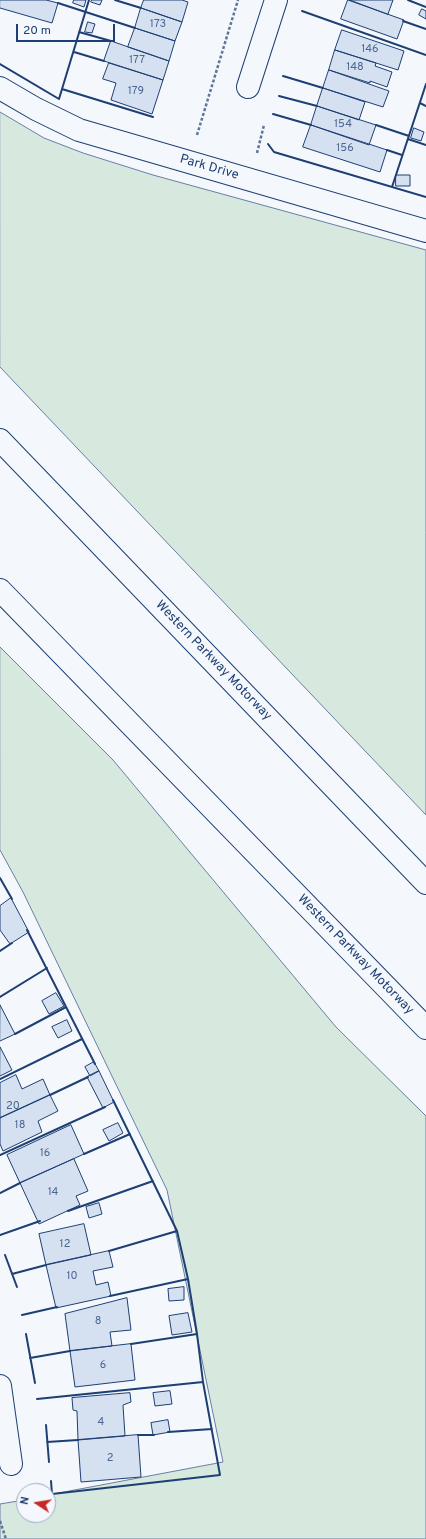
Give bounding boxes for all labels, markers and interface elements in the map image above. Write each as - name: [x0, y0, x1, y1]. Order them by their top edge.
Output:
- scale bar: [18, 16, 117, 42]
- house number: 173: [150, 18, 166, 32]
- text: 20 m: [23, 23, 51, 39]
- house number: 146: [361, 43, 379, 57]
- house number: 177: [129, 54, 145, 68]
- house number: 148: [346, 61, 364, 75]
- house number: 179: [128, 85, 144, 99]
- house number: 154: [334, 118, 352, 132]
- house number: 156: [336, 142, 354, 156]
- street label: Park Drive: [178, 152, 240, 184]
- street label: Western Parkway Motorway: [152, 598, 274, 724]
- street label: Western Parkway Motorway: [294, 892, 416, 1018]
- house number: 20: [6, 1100, 20, 1114]
- house number: 18: [15, 1119, 25, 1133]
- house number: 16: [40, 1147, 50, 1161]
- house number: 14: [48, 1186, 58, 1200]
- house number: 12: [60, 1238, 70, 1252]
- house number: 10: [66, 1270, 78, 1284]
- house number: 8: [95, 1315, 101, 1329]
- house number: 6: [100, 1359, 106, 1373]
- house number: 4: [98, 1416, 104, 1430]
- house number: 2: [107, 1452, 113, 1466]
- north arrow: [16, 1483, 56, 1523]
- text: N: [18, 1495, 33, 1506]

